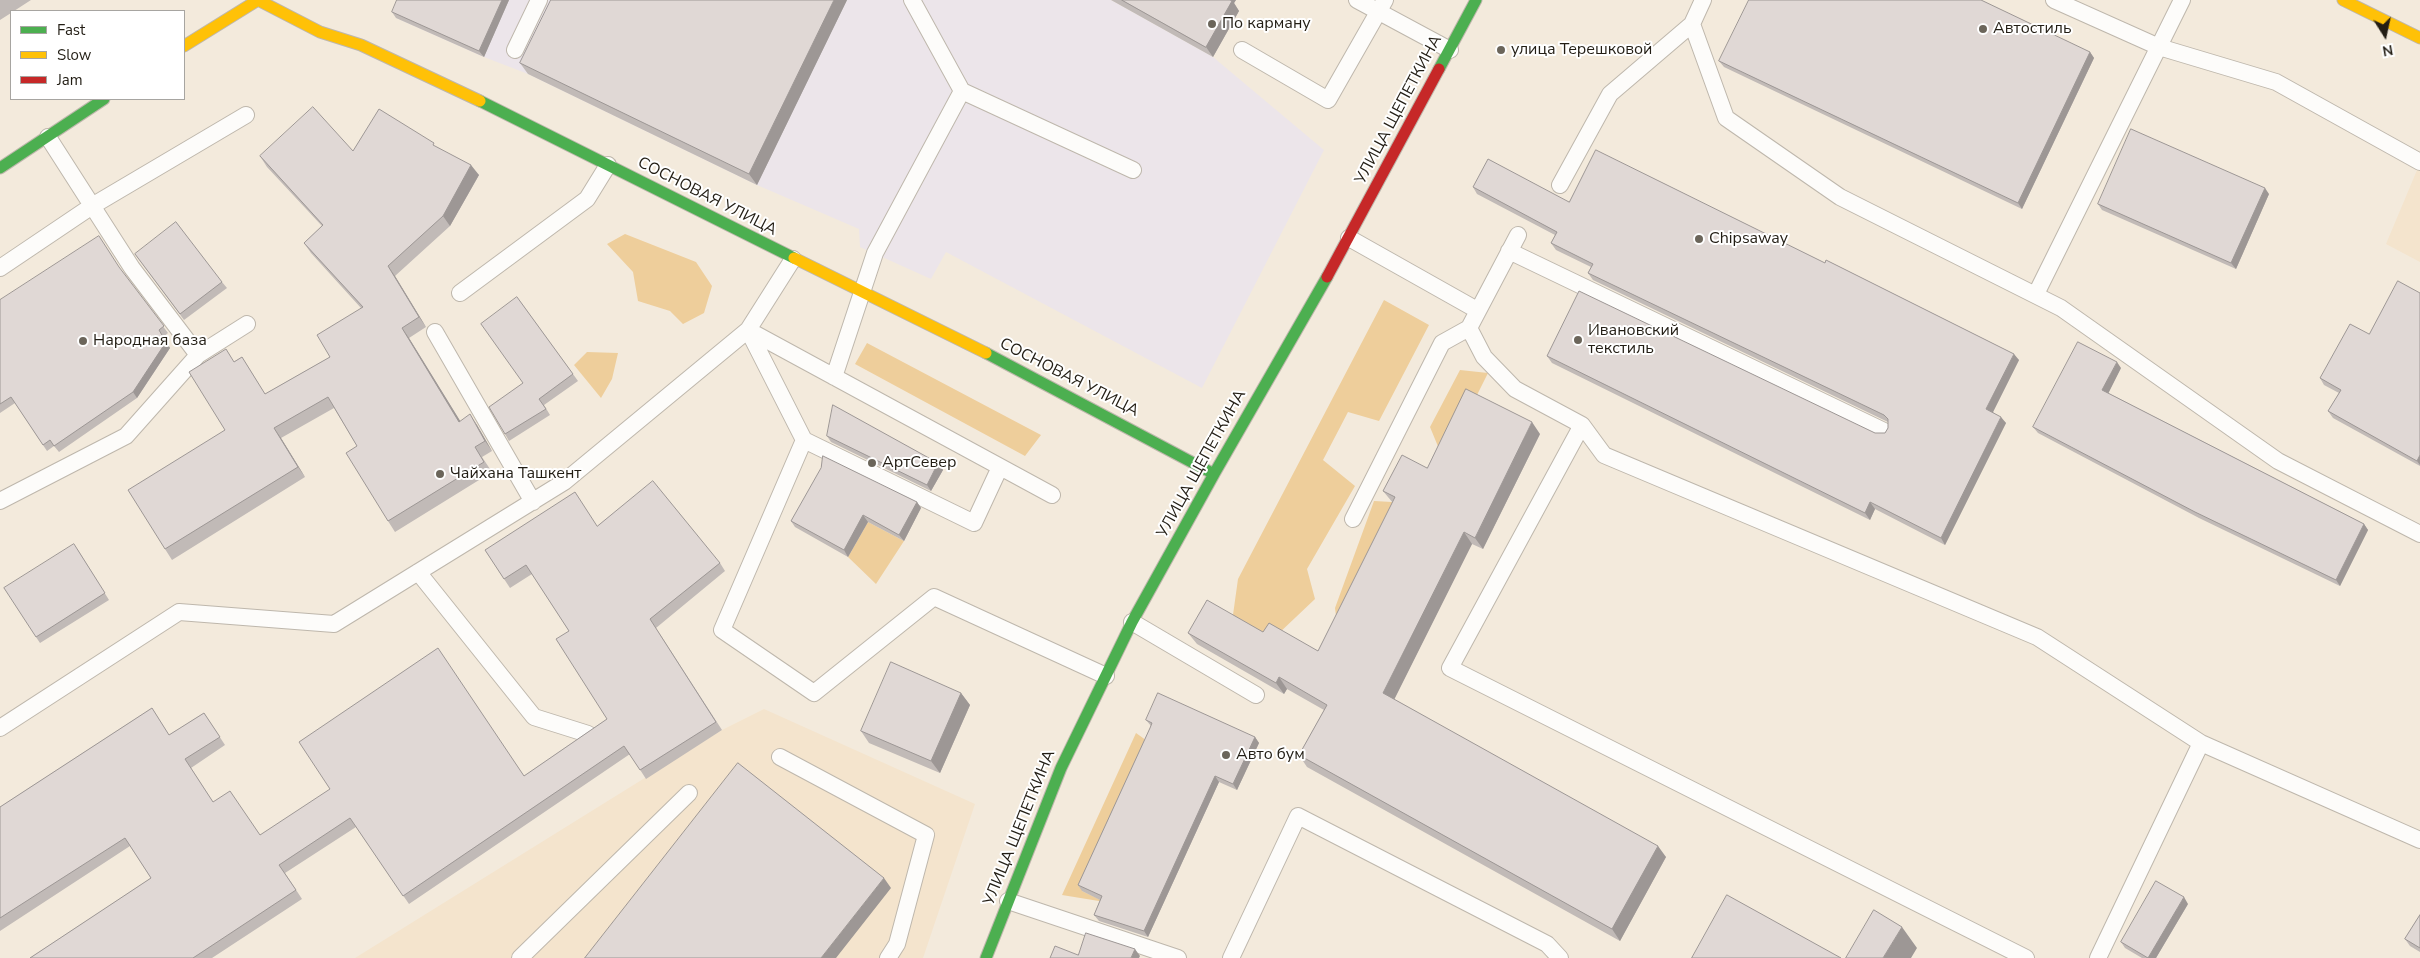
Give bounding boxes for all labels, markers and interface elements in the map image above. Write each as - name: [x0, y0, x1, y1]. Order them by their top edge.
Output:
- legend: [10, 10, 185, 100]
- north arrow: [2360, 10, 2410, 60]
- place label: По карману: [1222, 14, 1311, 34]
- marker: По карману: [1206, 18, 1218, 30]
- place label: Автостиль: [1993, 19, 2071, 39]
- text: Fast: [57, 20, 85, 40]
- marker: Автостиль: [1977, 23, 1989, 35]
- street label: УЛИЦА ЩЕПЕТКИНА: [1352, 32, 1446, 188]
- place label: улица Терешковой: [1511, 40, 1652, 60]
- text: N: [2381, 40, 2395, 61]
- marker: улица Терешковой: [1495, 44, 1507, 56]
- text: Slow: [57, 45, 91, 65]
- text: Jam: [57, 70, 83, 90]
- street label: СОСНОВАЯ УЛИЦА: [634, 154, 780, 240]
- place label: Chipsaway: [1709, 229, 1788, 249]
- marker: Chipsaway: [1693, 233, 1705, 245]
- place label: Ивановский текстиль: [1588, 321, 1679, 359]
- place label: Народная база: [93, 331, 207, 351]
- marker: Ивановский текстиль: [1572, 334, 1584, 346]
- marker: Народная база: [77, 335, 89, 347]
- street label: СОСНОВАЯ УЛИЦА: [996, 335, 1142, 421]
- street label: УЛИЦА ЩЕПЕТКИНА: [1153, 387, 1251, 541]
- place label: АртСевер: [882, 453, 956, 473]
- marker: АртСевер: [866, 457, 878, 469]
- place label: Чайхана Ташкент: [450, 464, 581, 484]
- marker: Чайхана Ташкент: [434, 468, 446, 480]
- place label: Авто бум: [1236, 745, 1305, 765]
- street label: УЛИЦА ЩЕПЕТКИНА: [980, 747, 1060, 909]
- marker: Авто бум: [1220, 749, 1232, 761]

